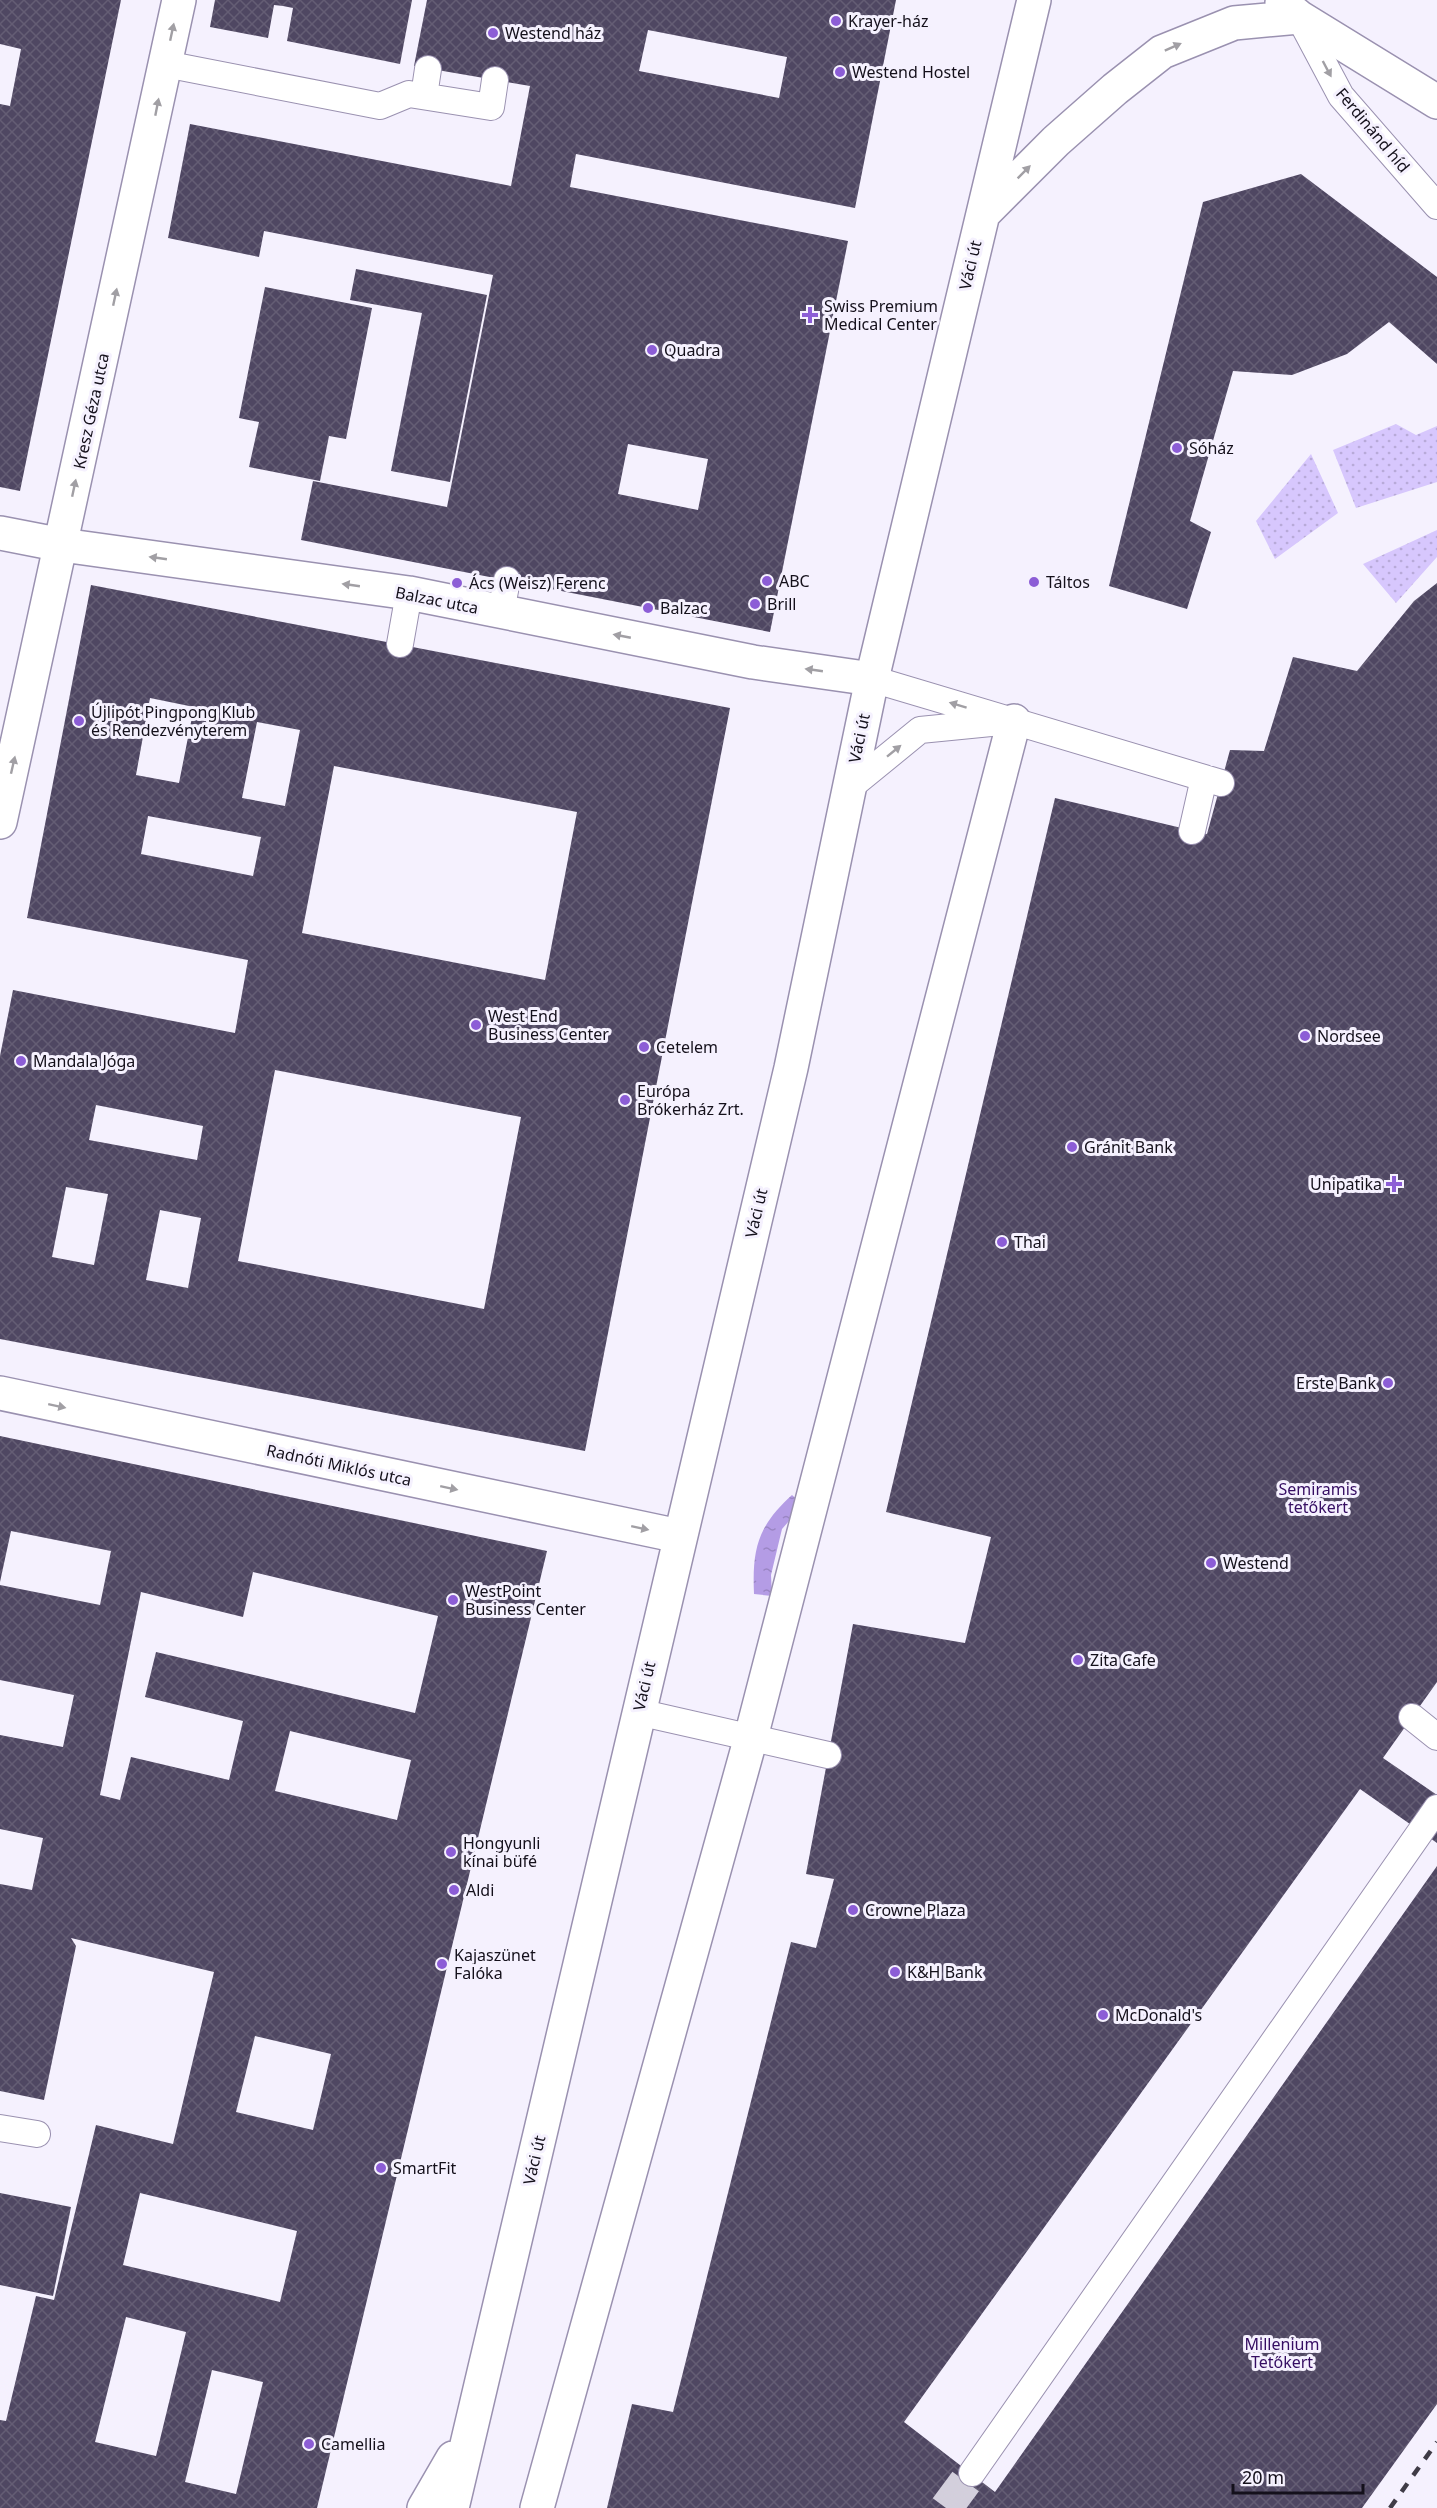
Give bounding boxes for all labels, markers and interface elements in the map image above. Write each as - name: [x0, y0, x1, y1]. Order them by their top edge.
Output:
- place label: Krayer-ház: [848, 10, 929, 32]
- marker: Krayer-ház: [829, 14, 843, 28]
- one-way arrow: [168, 22, 177, 41]
- place label: Westend ház: [505, 22, 601, 44]
- marker: Westend ház: [486, 26, 500, 40]
- one-way arrow: [1164, 42, 1182, 52]
- place label: Westend Hostel: [852, 61, 970, 83]
- one-way arrow: [1322, 61, 1332, 78]
- marker: Westend Hostel: [833, 65, 847, 79]
- street label: Ferdinánd híd: [1331, 83, 1415, 177]
- one-way arrow: [153, 97, 162, 116]
- one-way arrow: [1017, 166, 1031, 180]
- street label: Váci út: [954, 238, 986, 292]
- one-way arrow: [111, 288, 121, 306]
- place label: Swiss Premium Medical Center: [824, 295, 938, 335]
- marker: Swiss Premium Medical Center: [801, 306, 819, 324]
- place label: Quadra: [664, 339, 720, 361]
- marker: Quadra: [645, 343, 659, 357]
- street label: Kresz Géza utca: [68, 351, 114, 471]
- place label: Sóház: [1189, 437, 1234, 459]
- marker: Sóház: [1170, 441, 1184, 455]
- one-way arrow: [70, 478, 79, 497]
- one-way arrow: [148, 554, 167, 563]
- place label: ABC: [779, 570, 810, 592]
- place label: Táltos: [1046, 571, 1090, 593]
- place label: Ács (Weisz) Ferenc: [469, 572, 606, 594]
- marker: ABC: [760, 574, 774, 588]
- marker: Táltos: [1027, 575, 1041, 589]
- marker: Ács (Weisz) Ferenc: [450, 576, 464, 590]
- one-way arrow: [342, 581, 361, 590]
- street label: Balzac utca: [394, 581, 480, 619]
- place label: Brill: [767, 593, 796, 615]
- place label: Balzac: [660, 597, 708, 619]
- marker: Brill: [748, 597, 762, 611]
- marker: Balzac: [641, 601, 655, 615]
- one-way arrow: [612, 631, 631, 640]
- one-way arrow: [804, 666, 823, 675]
- one-way arrow: [949, 700, 967, 709]
- place label: Újlipót Pingpong Klub és Rendezvényterem: [91, 701, 255, 741]
- street label: Váci út: [843, 711, 875, 765]
- marker: Újlipót Pingpong Klub és Rendezvényterem: [72, 714, 86, 728]
- one-way arrow: [886, 745, 902, 758]
- one-way arrow: [8, 756, 18, 774]
- place label: West End Business Center: [488, 1005, 609, 1045]
- marker: West End Business Center: [469, 1018, 483, 1032]
- place label: Nordsee: [1317, 1025, 1381, 1047]
- marker: Nordsee: [1298, 1029, 1312, 1043]
- place label: Cetelem: [656, 1036, 718, 1058]
- marker: Cetelem: [637, 1040, 651, 1054]
- place label: Mandala Jóga: [33, 1050, 135, 1072]
- marker: Mandala Jóga: [14, 1054, 28, 1068]
- place label: Európa Brókerház Zrt.: [637, 1080, 744, 1120]
- marker: Európa Brókerház Zrt.: [618, 1093, 632, 1107]
- place label: Gránit Bank: [1084, 1136, 1173, 1158]
- marker: Gránit Bank: [1065, 1140, 1079, 1154]
- place label: Unipatika: [1310, 1173, 1382, 1195]
- marker: Unipatika: [1387, 1177, 1401, 1191]
- street label: Váci út: [740, 1186, 772, 1240]
- place label: Thai: [1014, 1231, 1046, 1253]
- marker: Thai: [995, 1235, 1009, 1249]
- place label: Erste Bank: [1296, 1372, 1376, 1394]
- marker: Erste Bank: [1381, 1376, 1395, 1390]
- one-way arrow: [48, 1401, 67, 1411]
- street label: Radnóti Miklós utca: [265, 1439, 413, 1491]
- park label: Semiramis tetőkert: [1279, 1478, 1357, 1518]
- one-way arrow: [440, 1484, 459, 1493]
- one-way arrow: [630, 1524, 649, 1533]
- place label: Westend: [1223, 1552, 1289, 1574]
- marker: Westend: [1204, 1556, 1218, 1570]
- place label: WestPoint Business Center: [465, 1580, 586, 1620]
- marker: WestPoint Business Center: [446, 1593, 460, 1607]
- place label: Zita Cafe: [1090, 1649, 1156, 1671]
- marker: Zita Cafe: [1071, 1653, 1085, 1667]
- street label: Váci út: [628, 1659, 660, 1713]
- place label: Hongyunli kínai büfé: [463, 1832, 540, 1872]
- marker: Hongyunli kínai büfé: [444, 1845, 458, 1859]
- place label: Aldi: [466, 1879, 494, 1901]
- marker: Aldi: [447, 1883, 461, 1897]
- place label: Crowne Plaza: [865, 1899, 966, 1921]
- marker: Crowne Plaza: [846, 1903, 860, 1917]
- place label: Kajaszünet Falóka: [454, 1944, 536, 1984]
- marker: Kajaszünet Falóka: [435, 1957, 449, 1971]
- place label: K&H Bank: [907, 1961, 983, 1983]
- marker: K&H Bank: [888, 1965, 902, 1979]
- place label: McDonald's: [1115, 2004, 1202, 2026]
- marker: McDonald's: [1096, 2008, 1110, 2022]
- street label: Váci út: [518, 2133, 550, 2187]
- place label: SmartFit: [393, 2157, 457, 2179]
- marker: SmartFit: [374, 2161, 388, 2175]
- park label: Millenium Tetőkert: [1245, 2333, 1319, 2373]
- place label: Camellia: [321, 2433, 385, 2455]
- marker: Camellia: [302, 2437, 316, 2451]
- scale bar: [1233, 2457, 1364, 2495]
- text: 20 m: [1242, 2465, 1284, 2489]

